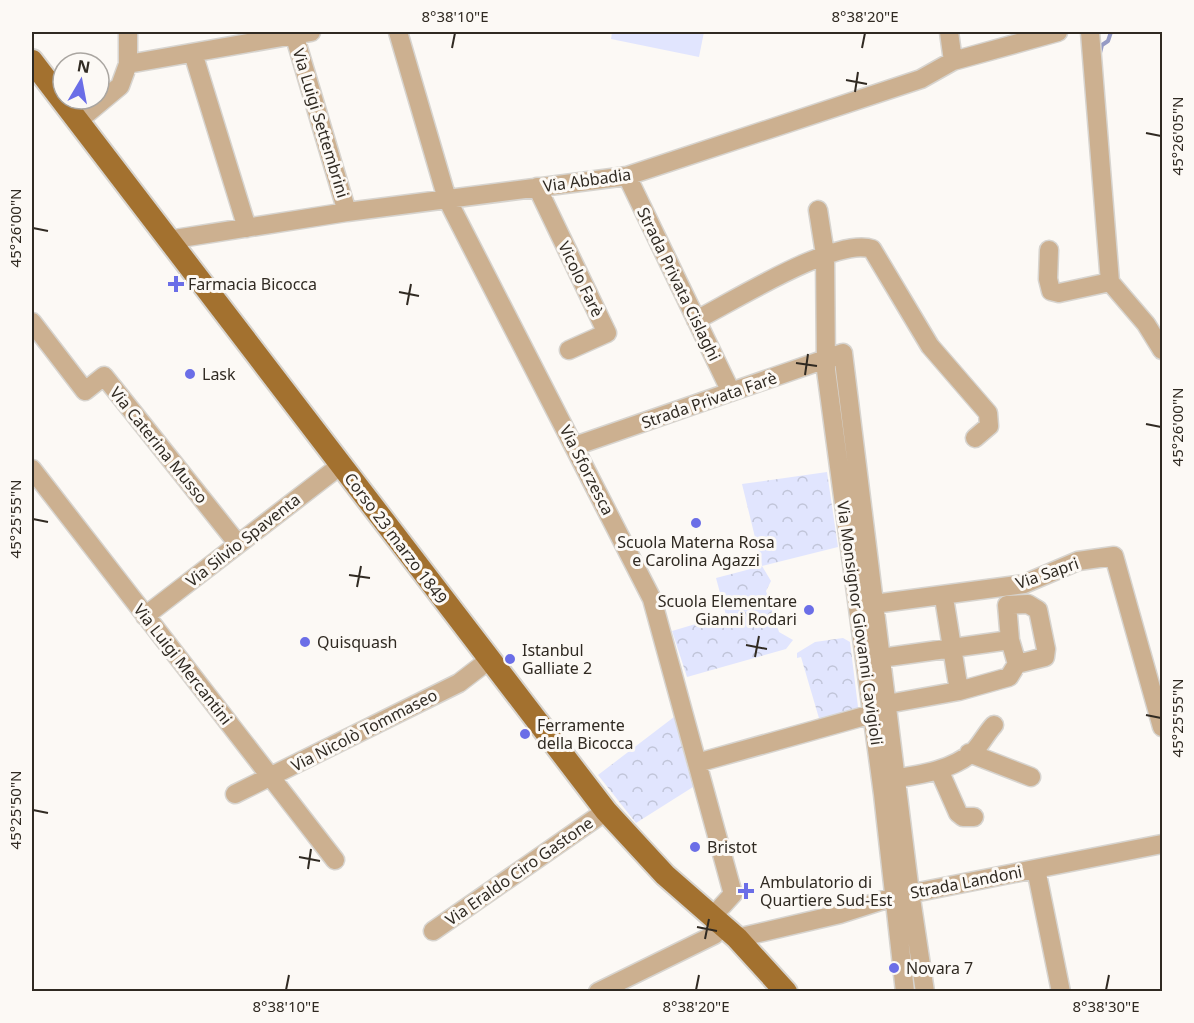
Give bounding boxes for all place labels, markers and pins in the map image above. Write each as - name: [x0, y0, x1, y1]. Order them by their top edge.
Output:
- place label: Farmacia Bicocca: [188, 273, 317, 295]
- marker: Farmacia Bicocca: [169, 277, 183, 291]
- place label: Lask: [202, 363, 236, 385]
- marker: Lask: [183, 367, 197, 381]
- marker: Scuola Materna Rosa e Carolina Agazzi: [689, 516, 703, 530]
- place label: Scuola Materna Rosa e Carolina Agazzi: [617, 531, 775, 571]
- place label: Scuola Elementare Gianni Rodari: [658, 590, 797, 630]
- marker: Scuola Elementare Gianni Rodari: [802, 603, 816, 617]
- place label: Quisquash: [317, 631, 397, 653]
- marker: Quisquash: [298, 635, 312, 649]
- place label: Istanbul Galliate 2: [522, 639, 592, 679]
- marker: Istanbul Galliate 2: [503, 652, 517, 666]
- place label: Ferramente della Bicocca: [537, 714, 633, 754]
- marker: Ferramente della Bicocca: [518, 727, 532, 741]
- place label: Bristot: [707, 836, 757, 858]
- marker: Bristot: [688, 840, 702, 854]
- place label: Ambulatorio di Quartiere Sud-Est: [760, 871, 893, 911]
- marker: Ambulatorio di Quartiere Sud-Est: [737, 882, 755, 900]
- place label: Novara 7: [906, 957, 973, 979]
- marker: Novara 7: [887, 961, 901, 975]

